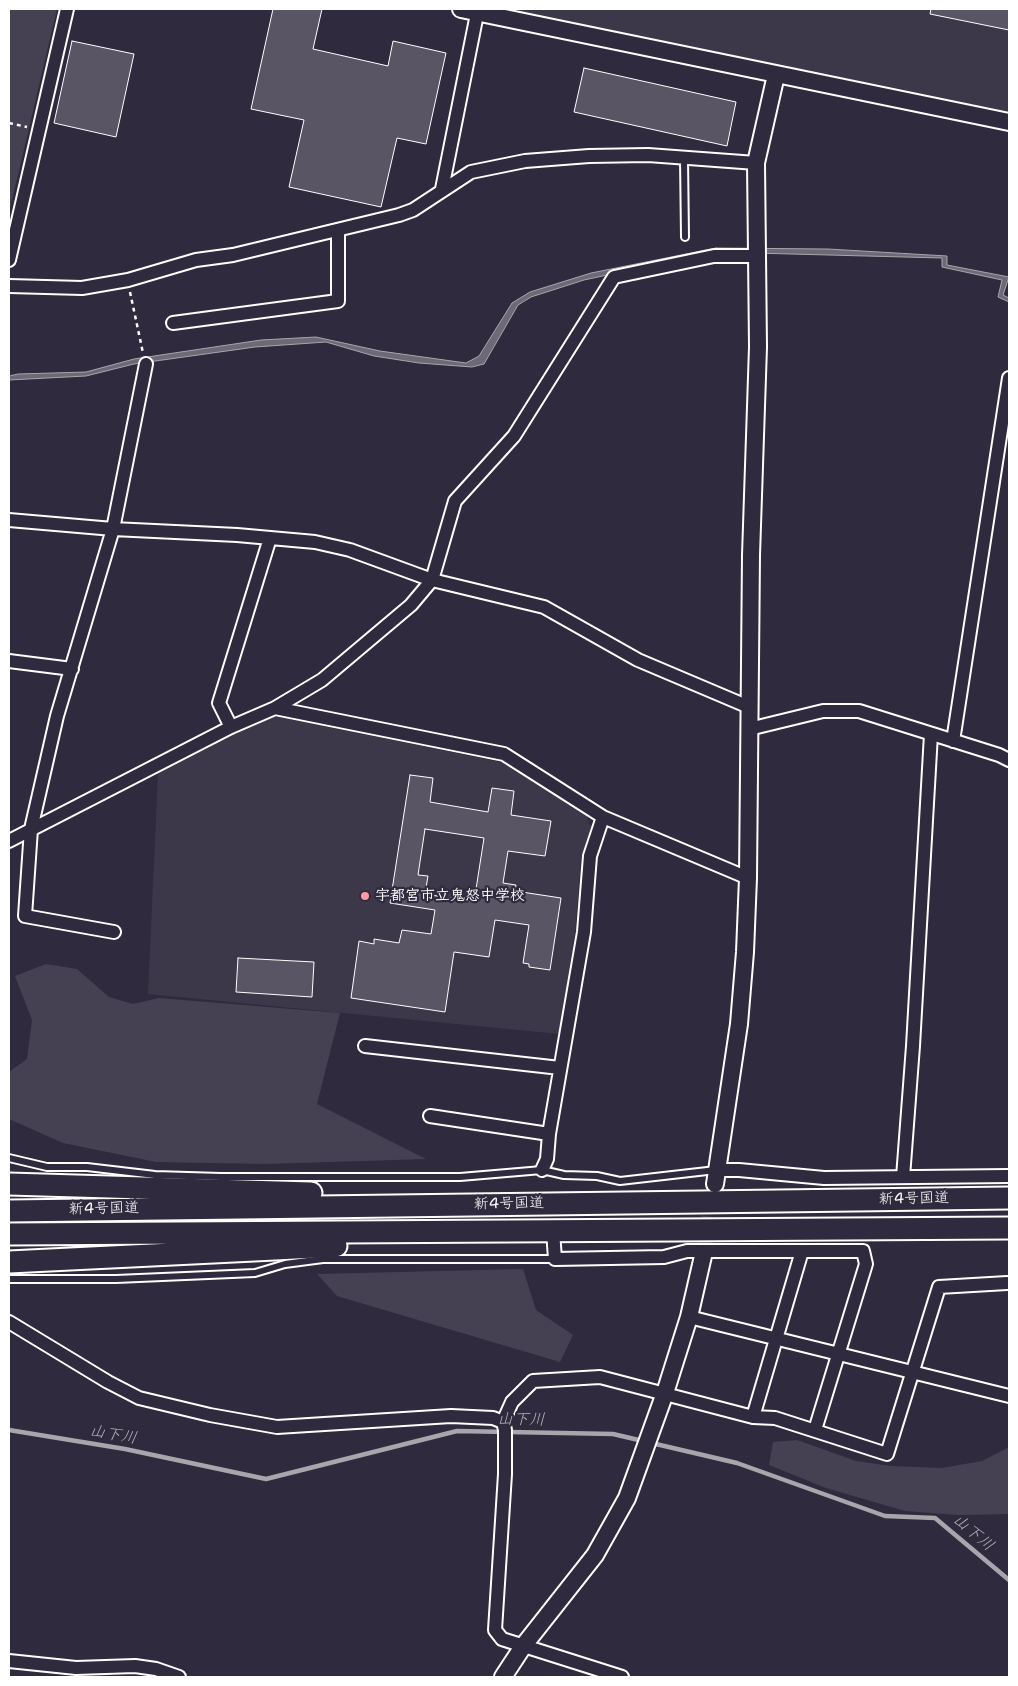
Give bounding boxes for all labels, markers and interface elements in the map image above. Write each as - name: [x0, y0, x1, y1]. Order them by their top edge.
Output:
- place label: 宇都宮市立鬼怒中学校: [375, 887, 525, 905]
- marker: 宇都宮市立鬼怒中学校: [359, 890, 371, 902]
- street label: 新4号国道: [879, 1189, 949, 1209]
- street label: 新4号国道: [474, 1194, 544, 1214]
- street label: 新4号国道: [69, 1199, 139, 1219]
- water label: 山下川: [497, 1410, 545, 1430]
- water label: 山下川: [88, 1421, 138, 1449]
- water label: 山下川: [948, 1510, 998, 1556]

